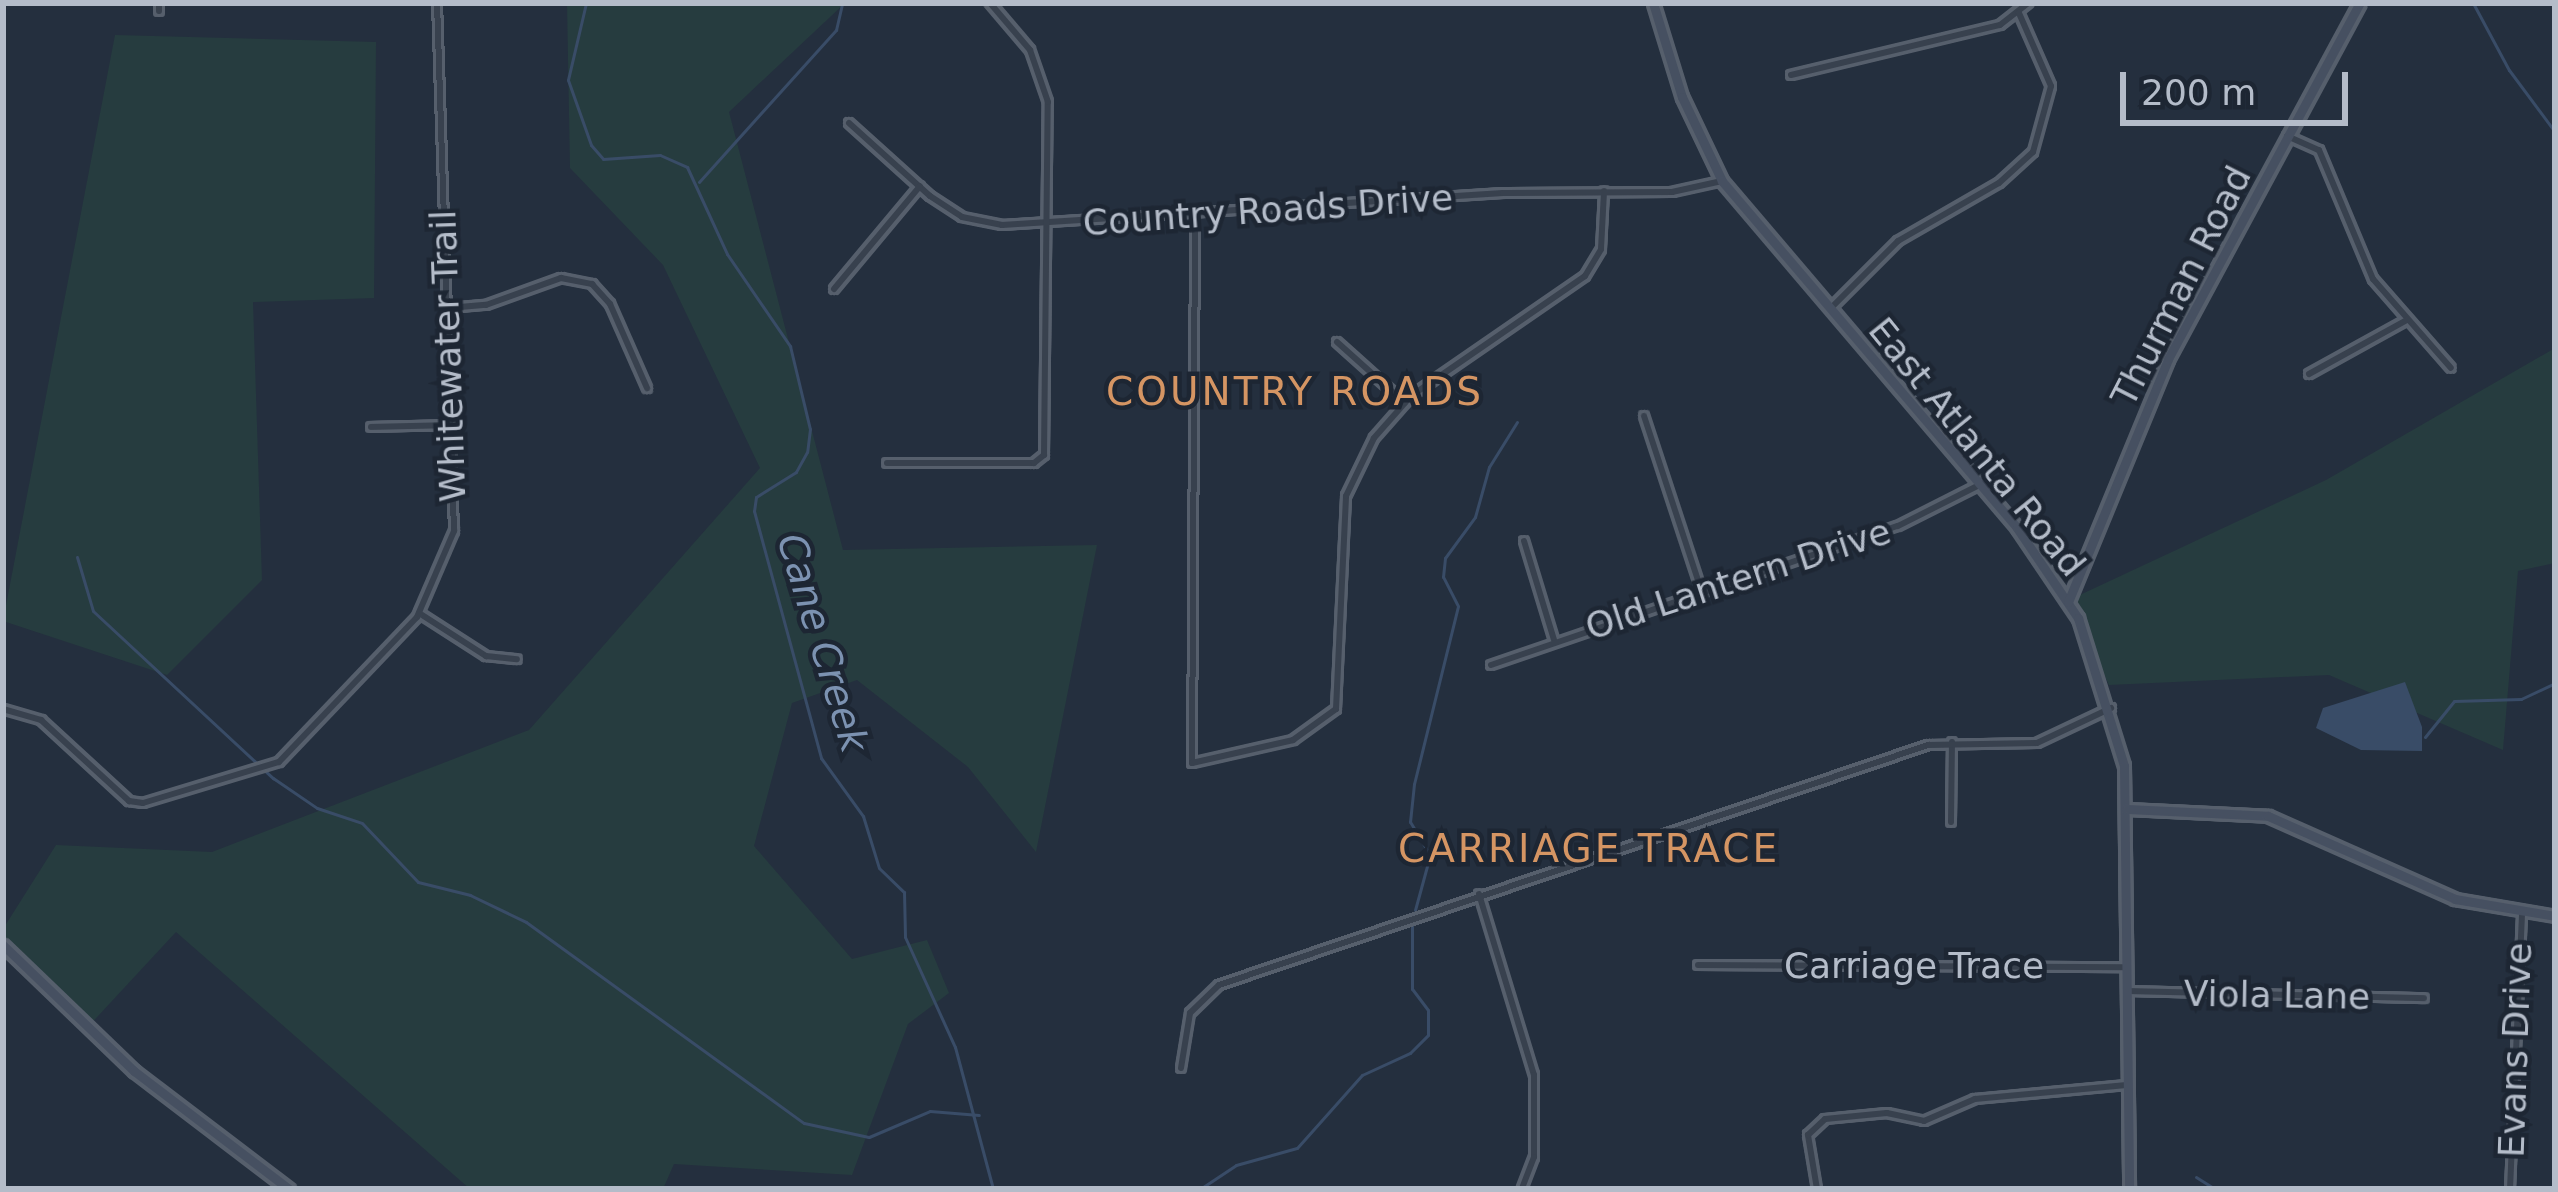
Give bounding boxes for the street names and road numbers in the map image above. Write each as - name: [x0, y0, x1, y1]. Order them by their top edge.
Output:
- street label: Thurman Road: [2102, 159, 2260, 413]
- street label: Country Roads Drive: [1081, 176, 1455, 244]
- street label: Whitewater Trail: [421, 209, 475, 503]
- street label: East Atlanta Road: [1860, 309, 2094, 585]
- street label: Old Lantern Drive: [1580, 509, 1896, 649]
- street label: Evans Drive: [2490, 942, 2540, 1158]
- street label: Carriage Trace: [1784, 944, 2044, 988]
- street label: Viola Lane: [2183, 972, 2371, 1018]

